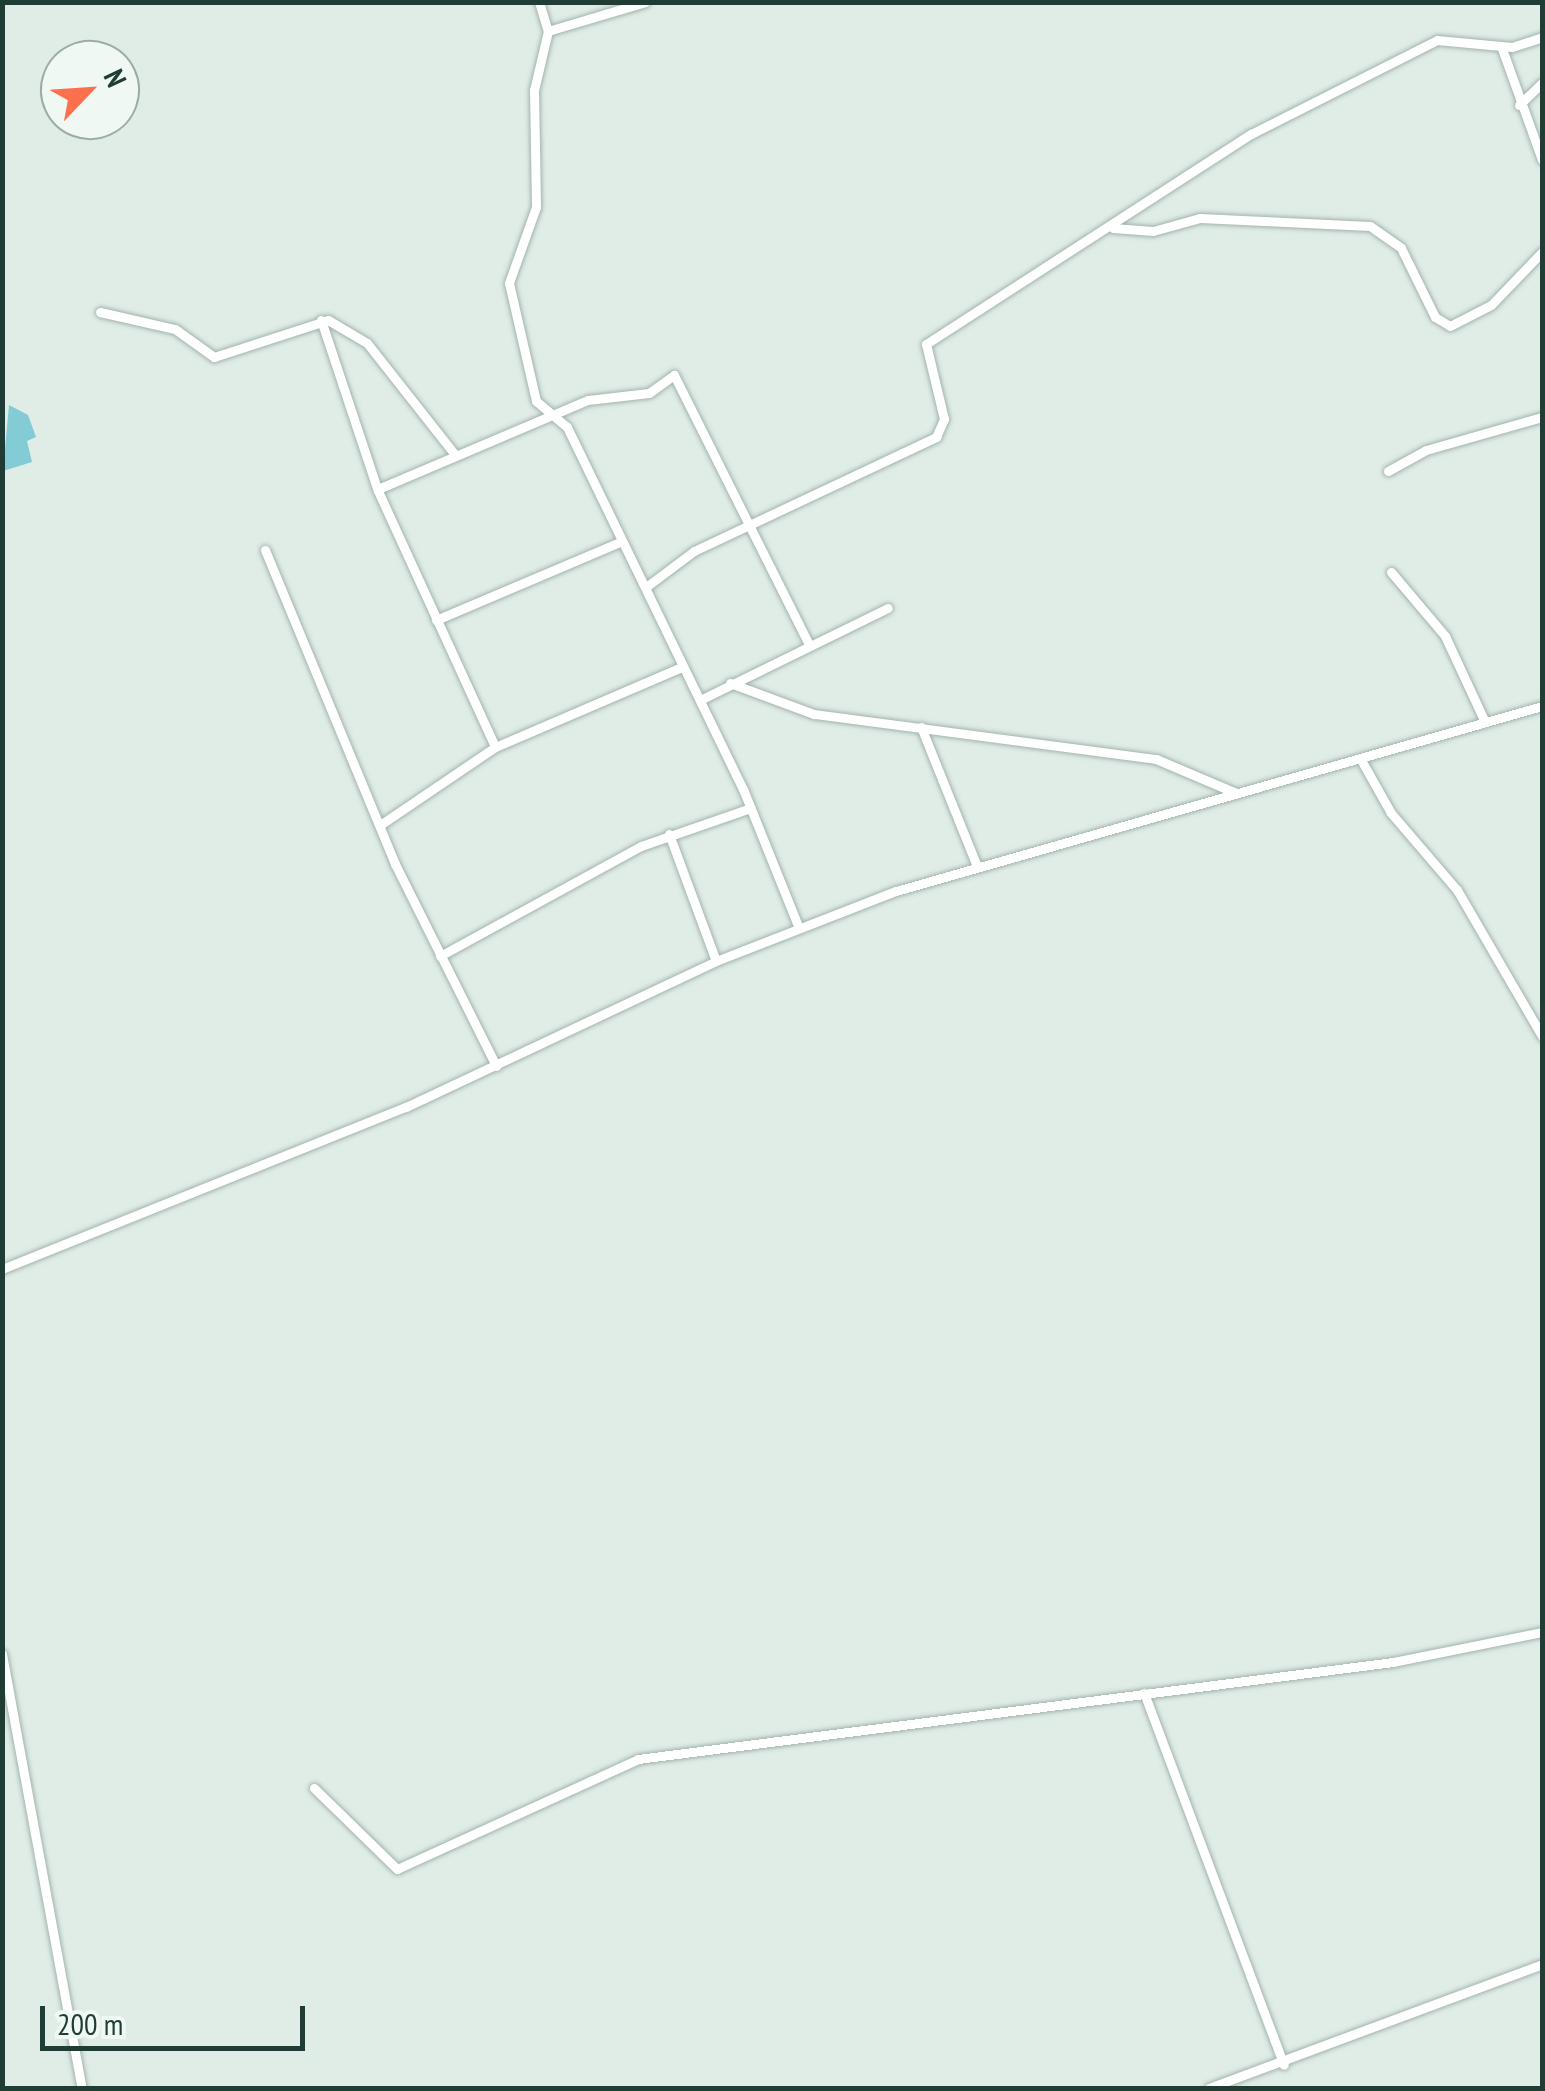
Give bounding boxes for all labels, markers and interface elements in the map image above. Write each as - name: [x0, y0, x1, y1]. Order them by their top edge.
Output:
- north arrow: [40, 40, 140, 140]
- text: N: [96, 63, 136, 93]
- scale bar: [45, 1986, 310, 2048]
- text: 200 m: [57, 2004, 123, 2043]

